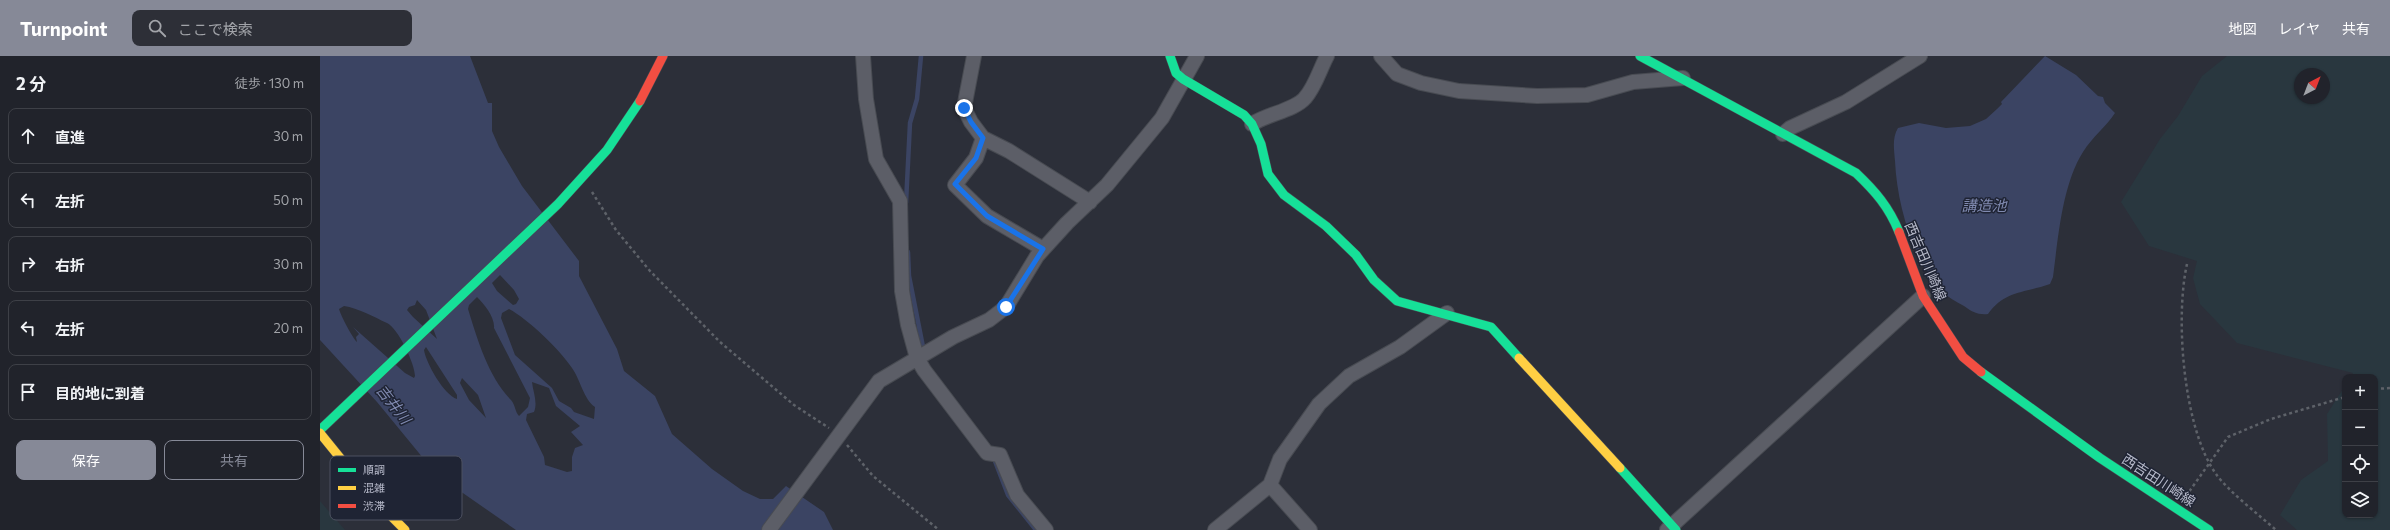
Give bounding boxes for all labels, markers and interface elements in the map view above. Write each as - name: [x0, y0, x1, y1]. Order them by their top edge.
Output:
- search box: [132, 10, 412, 46]
- text: Turnpoint: [20, 17, 108, 40]
- icon: search: [146, 17, 168, 39]
- text: ここで検索: [178, 20, 253, 38]
- text: 地図: [2228, 20, 2256, 37]
- text: レイヤ: [2278, 20, 2320, 37]
- text: 共有: [2342, 20, 2370, 37]
- north arrow: [2294, 68, 2330, 104]
- text: 2 分: [16, 73, 46, 94]
- text: 徒歩 · 130 m: [235, 75, 304, 91]
- route end: [955, 99, 973, 117]
- icon: ahead: [17, 125, 39, 147]
- text: 直進: [55, 128, 85, 146]
- text: 30 m: [273, 128, 303, 144]
- icon: left: [17, 189, 39, 211]
- text: 左折: [55, 192, 85, 210]
- text: 50 m: [273, 192, 303, 208]
- water label: 講造池: [1961, 196, 2008, 214]
- street label: 西吉田川崎線: [1902, 219, 1950, 303]
- icon: right: [17, 253, 39, 275]
- text: 右折: [55, 256, 85, 274]
- text: 30 m: [273, 256, 303, 272]
- route start: [997, 298, 1015, 316]
- icon: left: [17, 317, 39, 339]
- text: 左折: [55, 320, 85, 338]
- text: 20 m: [274, 320, 303, 336]
- map controls: [2342, 374, 2378, 518]
- button: +: [2342, 374, 2378, 410]
- icon: arrive: [17, 381, 39, 403]
- water label: 吉井川: [373, 381, 416, 429]
- text: 目的地に到着: [55, 384, 145, 402]
- button: −: [2342, 410, 2378, 446]
- button: 保存: [16, 440, 156, 480]
- button: 共有: [164, 440, 304, 480]
- button: locate: [2342, 446, 2378, 482]
- street label: 西吉田川崎線: [2119, 450, 2199, 510]
- legend: [330, 456, 462, 520]
- text: 順調: [363, 463, 385, 476]
- text: 混雑: [363, 481, 385, 494]
- button: layers: [2342, 482, 2378, 518]
- text: 渋滞: [363, 499, 385, 512]

